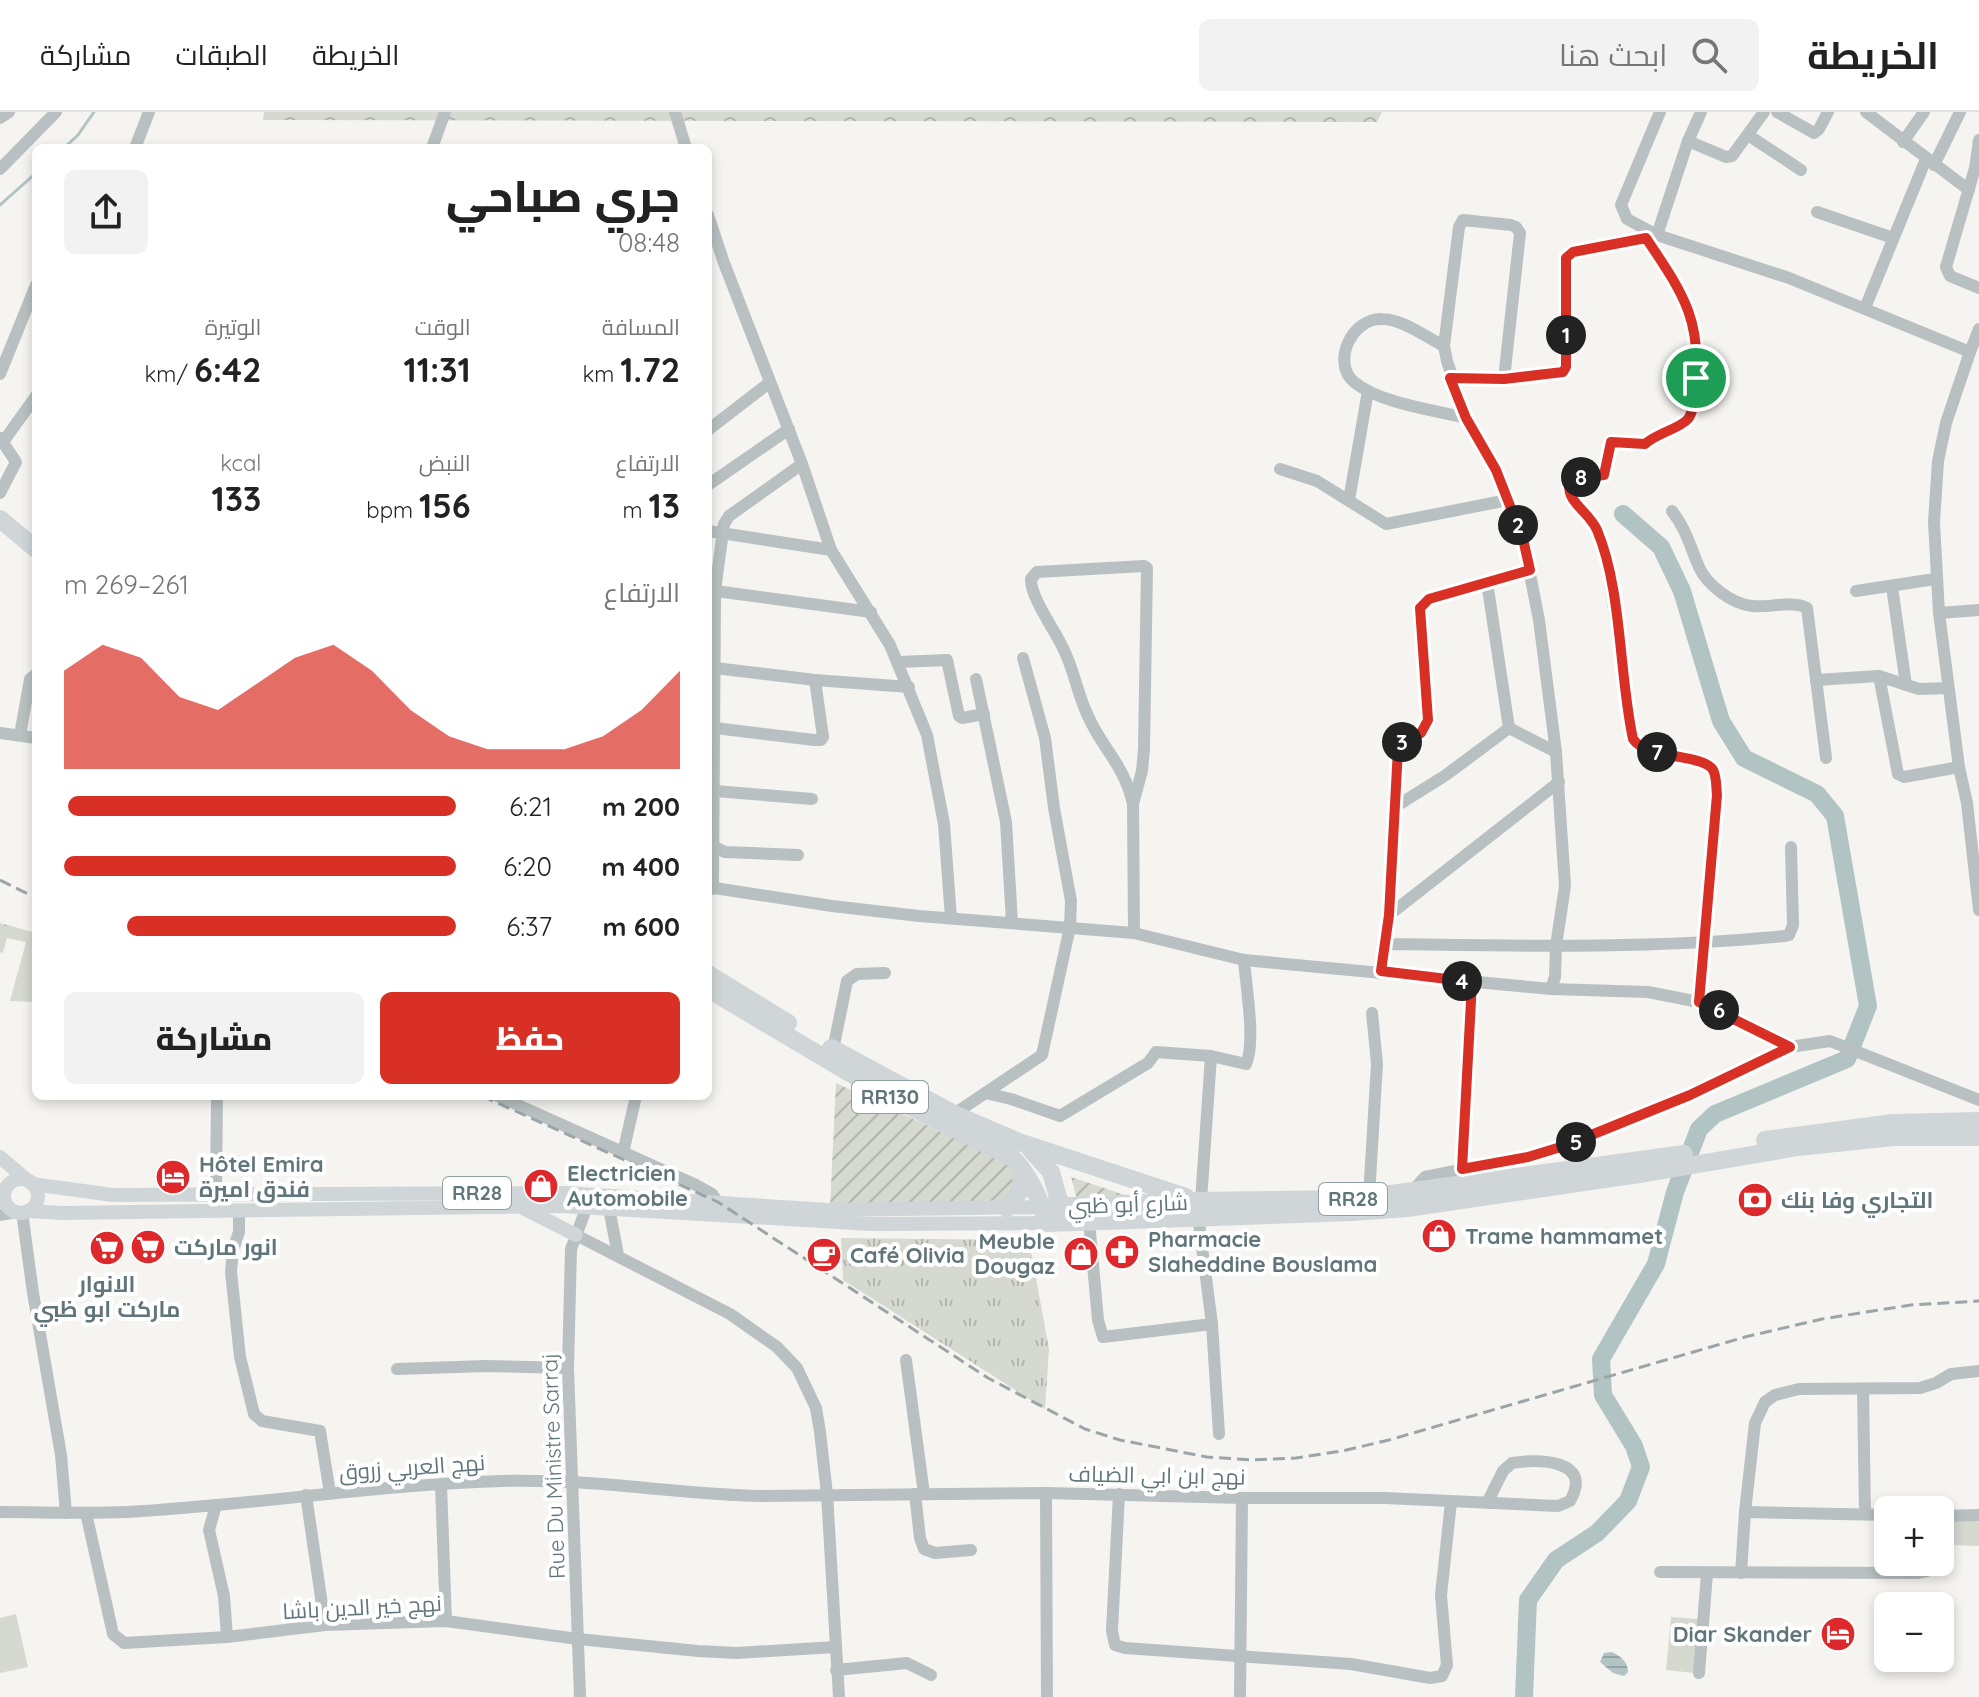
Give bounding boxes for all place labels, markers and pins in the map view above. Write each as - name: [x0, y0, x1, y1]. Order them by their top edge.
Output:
- pin: 1: [1546, 315, 1586, 355]
- pin: [1662, 344, 1730, 412]
- pin: 8: [1561, 457, 1601, 497]
- pin: 2: [1498, 505, 1538, 545]
- pin: 3: [1382, 722, 1422, 762]
- pin: 7: [1637, 732, 1677, 772]
- pin: 4: [1442, 961, 1482, 1001]
- pin: 6: [1699, 990, 1739, 1030]
- pin: 5: [1556, 1122, 1596, 1162]
- place label: Hôtel Emira فندق اميرة: [199, 1150, 324, 1203]
- hotel icon: Hôtel Emira فندق اميرة: [154, 1158, 192, 1196]
- place label: Electricien Automobile: [567, 1159, 688, 1212]
- shop icon: Electricien Automobile: [522, 1167, 560, 1205]
- bank icon: التجاري وفا بنك: [1736, 1181, 1774, 1219]
- place label: التجاري وفا بنك: [1781, 1186, 1933, 1218]
- shop icon: Trame hammamet: [1420, 1217, 1458, 1255]
- place label: Trame hammamet: [1465, 1222, 1663, 1250]
- place label: Pharmacie Slaheddine Bouslama: [1148, 1225, 1377, 1278]
- place label: Meuble Dougaz: [974, 1227, 1055, 1280]
- supermarket icon: انور ماركت: [129, 1228, 167, 1266]
- supermarket icon: الانوار ماركت ابو ظبي: [88, 1229, 126, 1267]
- place label: انور ماركت: [174, 1233, 278, 1261]
- pharmacy icon: Pharmacie Slaheddine Bouslama: [1103, 1233, 1141, 1271]
- shop icon: Meuble Dougaz: [1062, 1235, 1100, 1273]
- cafe icon: Café Olivia: [805, 1236, 843, 1274]
- place label: Café Olivia: [850, 1241, 965, 1269]
- place label: الانوار ماركت ابو ظبي: [34, 1270, 180, 1327]
- hotel icon: Diar Skander: [1819, 1615, 1857, 1653]
- place label: Diar Skander: [1673, 1620, 1812, 1648]

